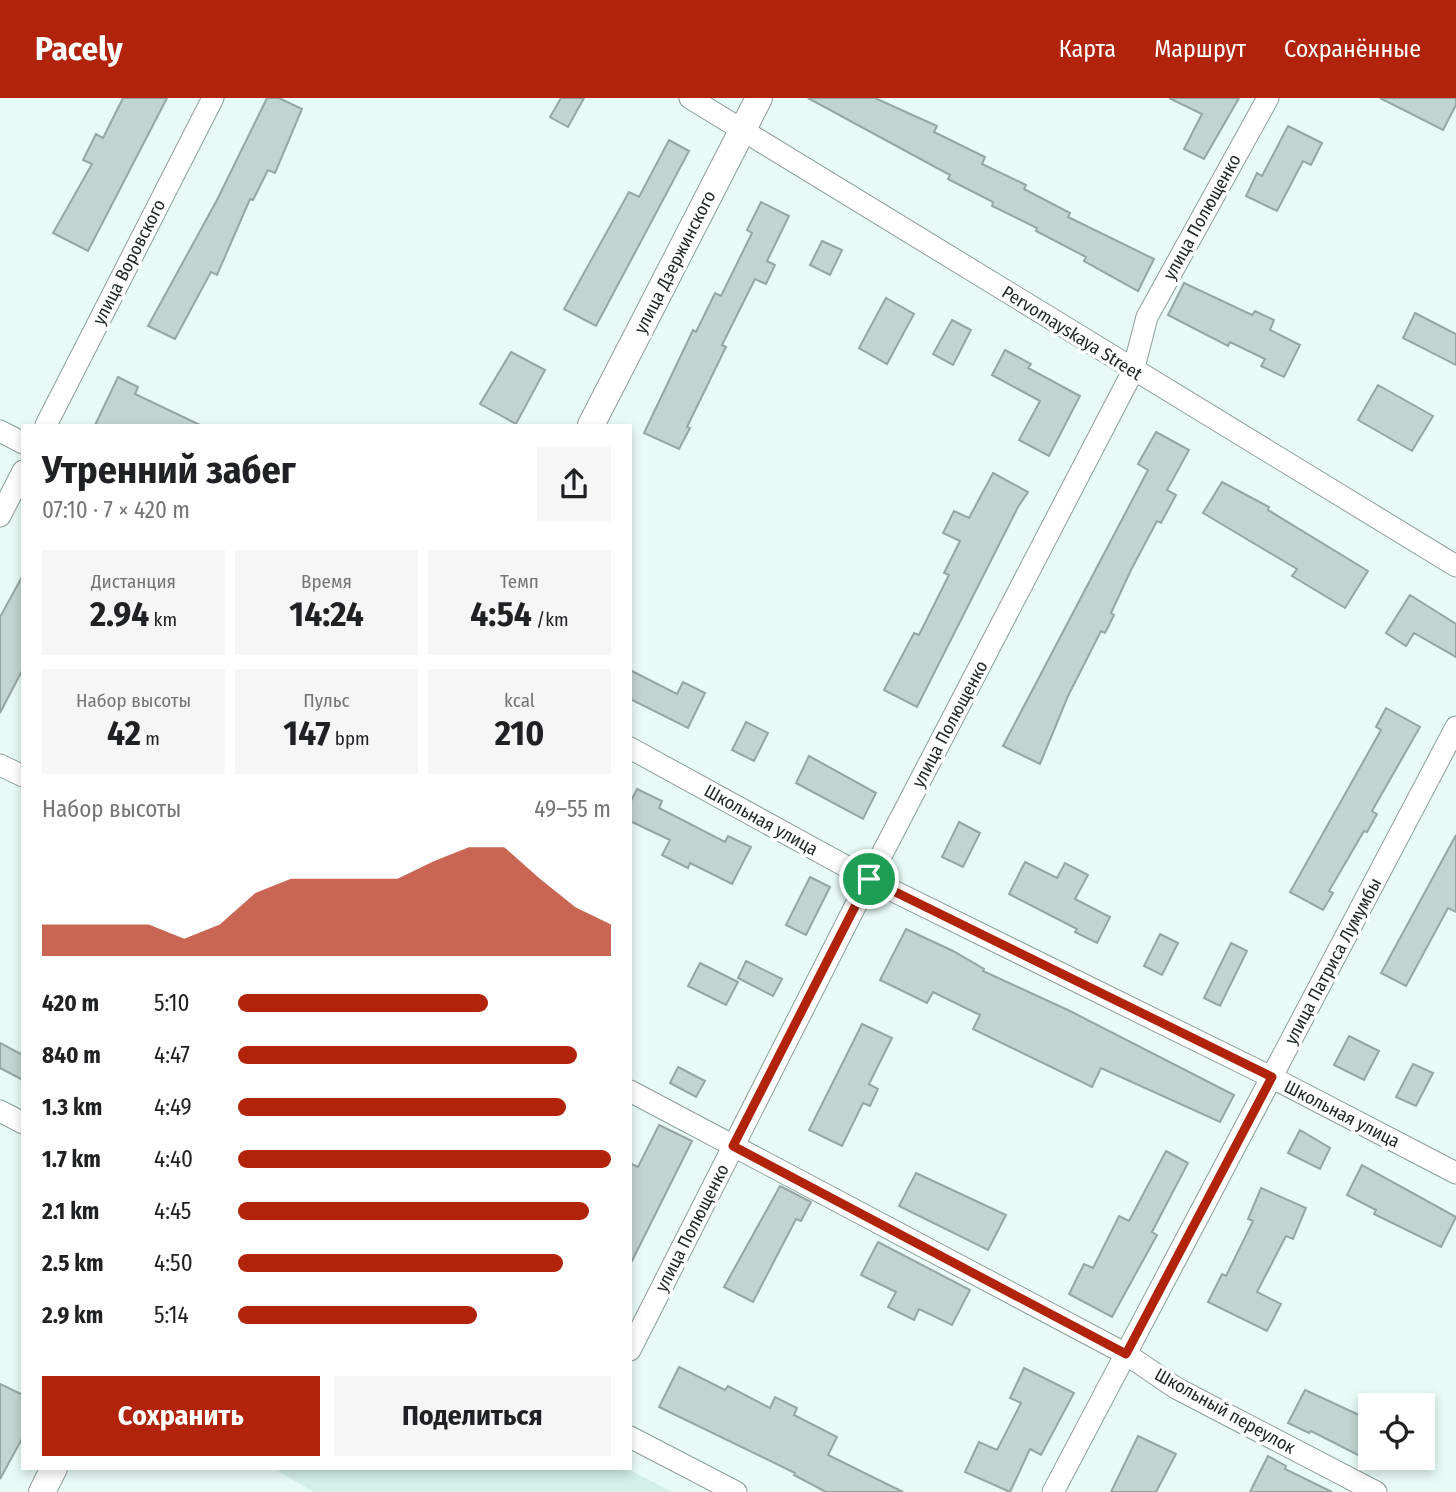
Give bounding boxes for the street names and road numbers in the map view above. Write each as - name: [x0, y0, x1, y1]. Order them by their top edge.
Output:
- street label: улица Полющенко: [1158, 150, 1246, 284]
- street label: улица Дзержинского: [629, 187, 721, 337]
- street label: улица Воровского: [88, 195, 170, 329]
- street label: Pervomayskaya Street: [998, 281, 1146, 385]
- street label: улица Полющенко: [907, 657, 993, 791]
- street label: Школьная улица: [700, 780, 822, 860]
- street label: улица Патриса Лумумбы: [1280, 874, 1386, 1048]
- street label: Школьная улица: [1281, 1075, 1404, 1153]
- street label: улица Полющенко: [650, 1160, 734, 1296]
- street label: Школьный переулок: [1151, 1363, 1300, 1459]

